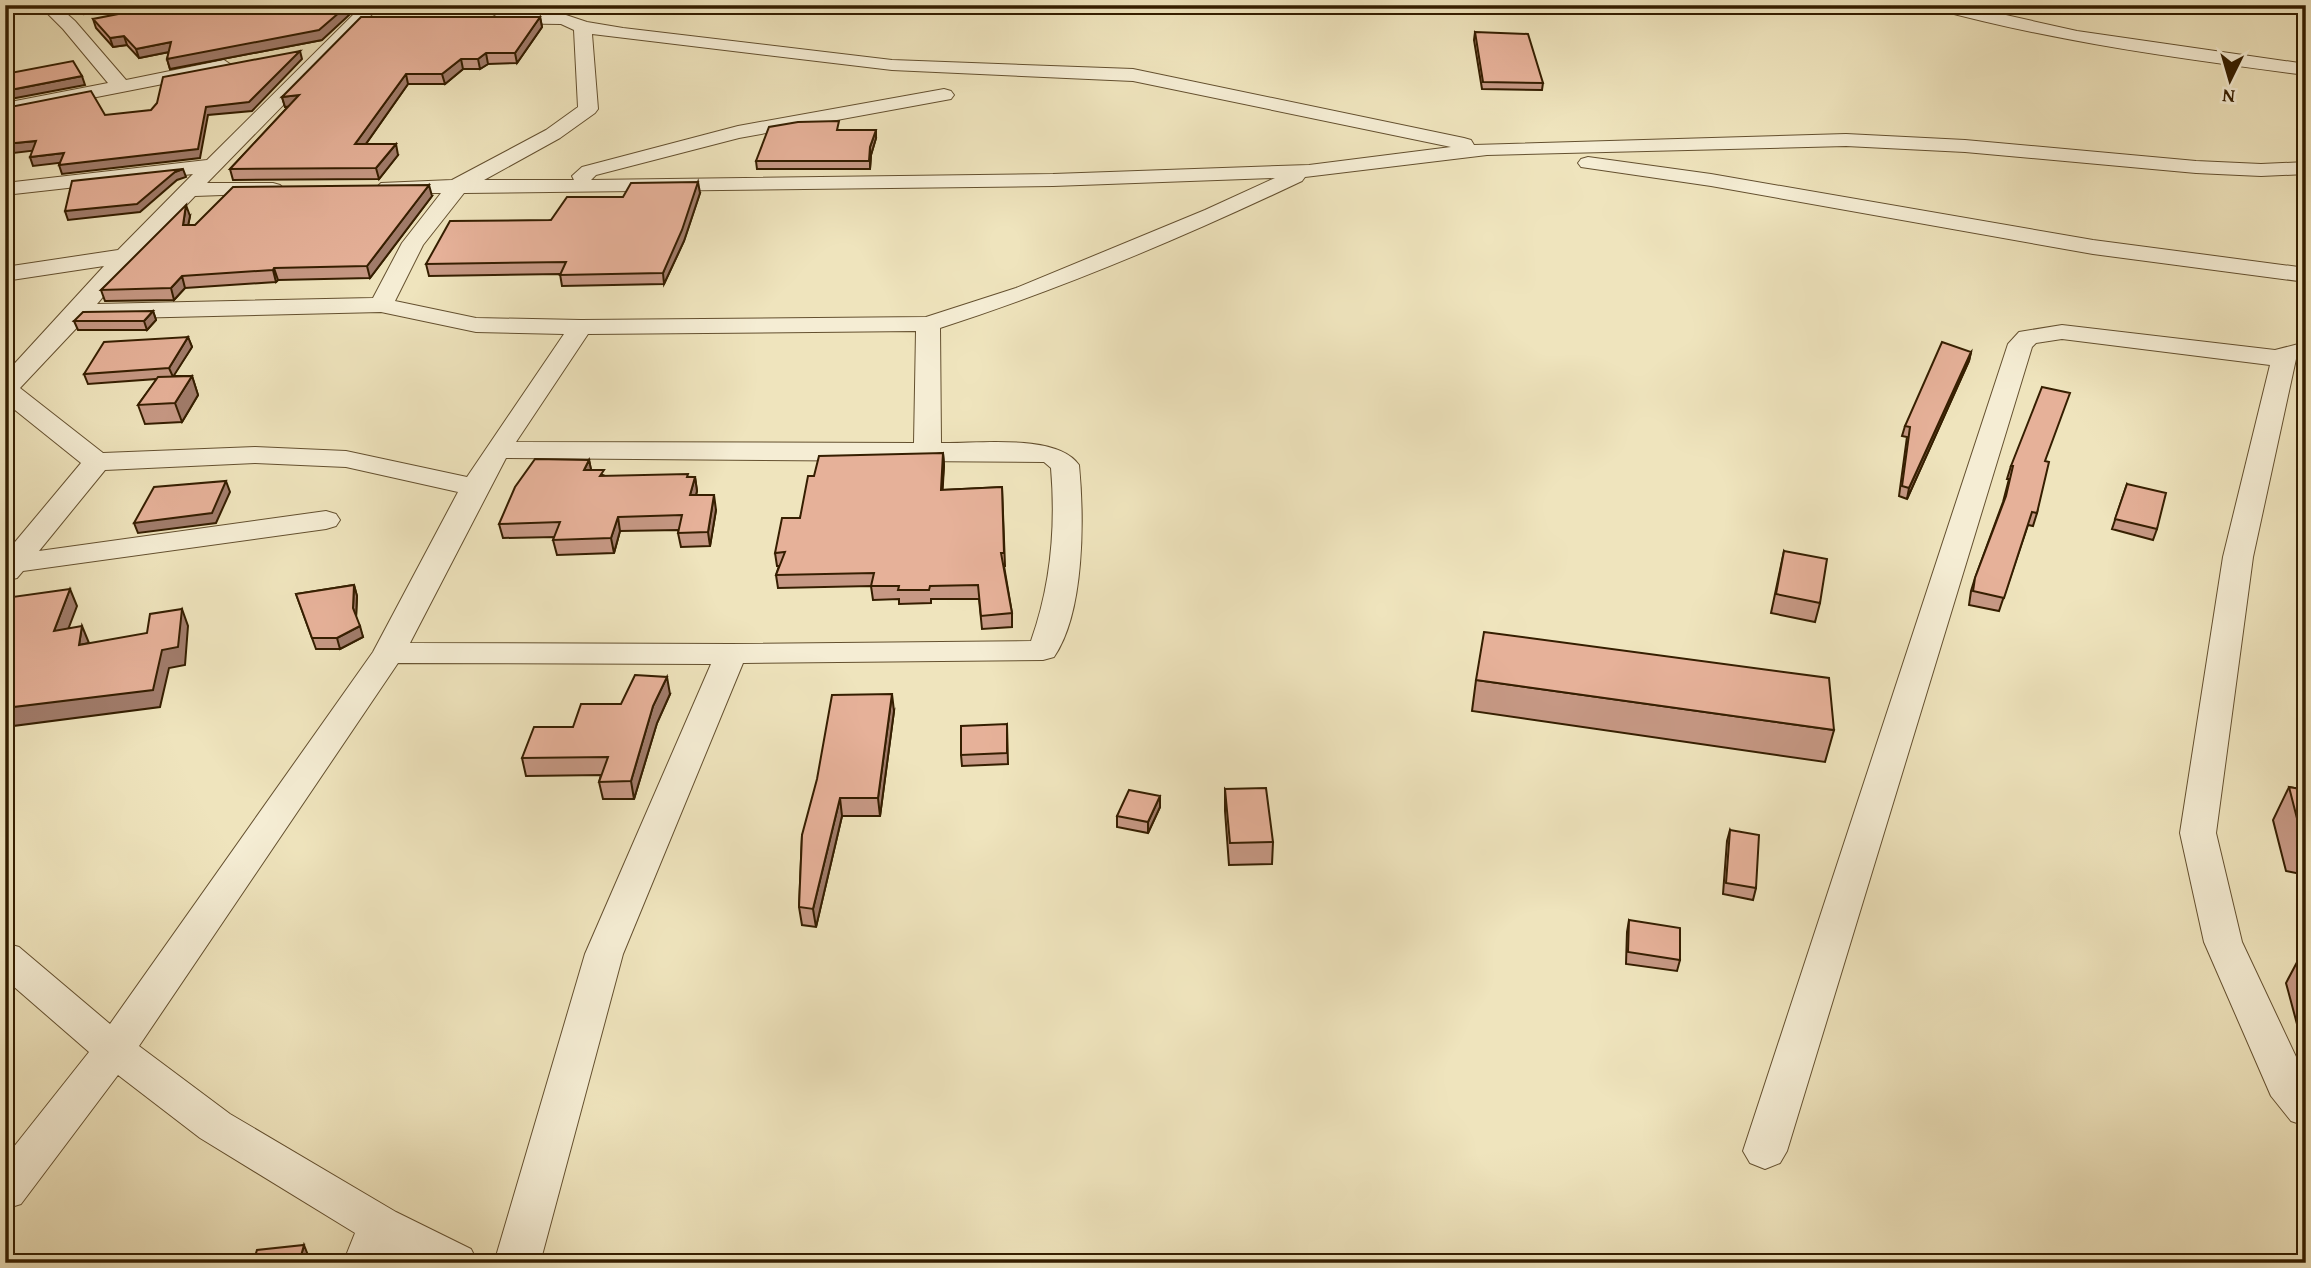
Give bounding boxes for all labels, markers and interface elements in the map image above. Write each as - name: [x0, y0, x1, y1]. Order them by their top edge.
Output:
- north arrow: [2196, 46, 2266, 116]
- text: N: [2221, 82, 2236, 111]

